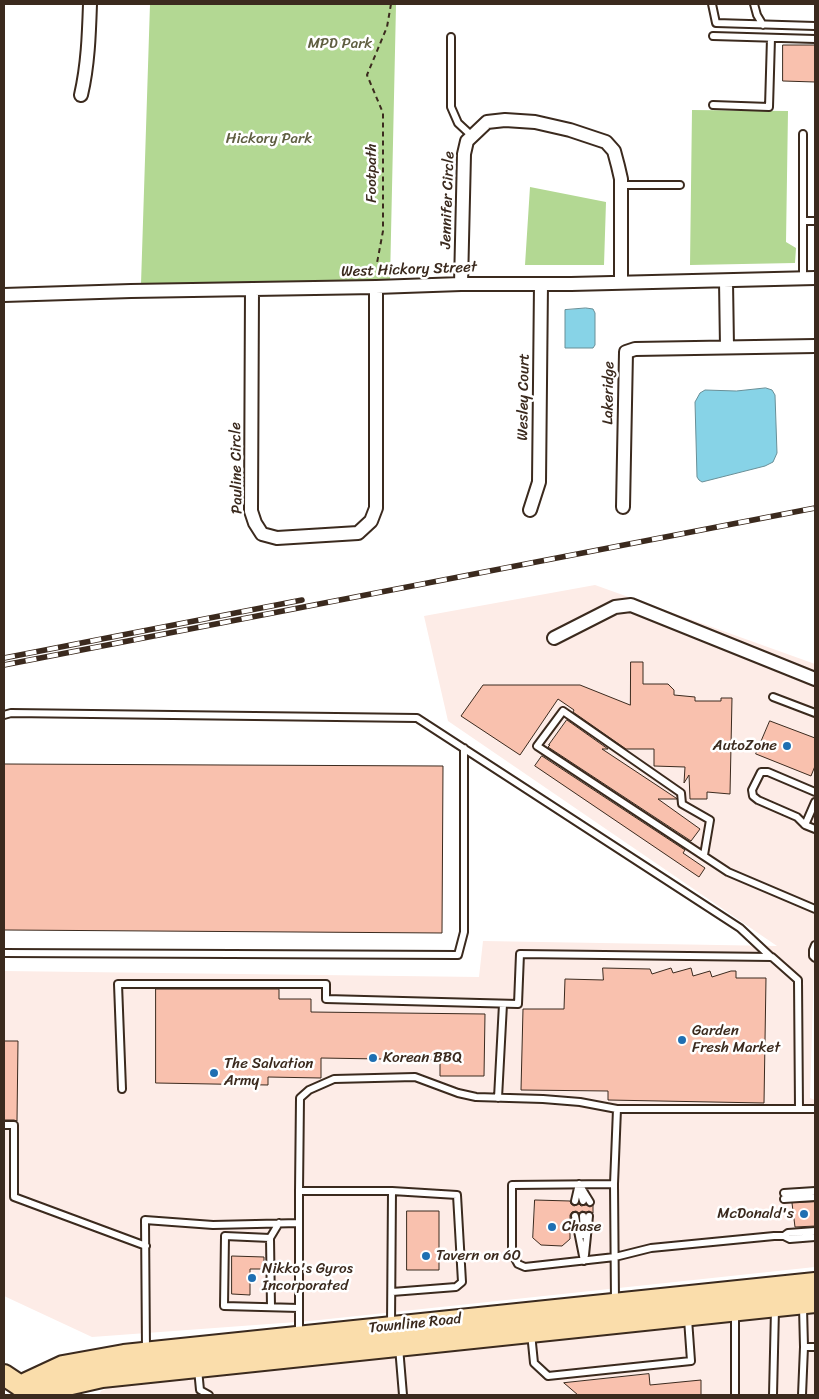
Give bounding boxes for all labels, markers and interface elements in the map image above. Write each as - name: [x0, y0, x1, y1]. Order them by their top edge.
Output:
- park label: MPD Park: [308, 35, 372, 53]
- park label: Hickory Park: [226, 130, 312, 148]
- street label: Footpath: [363, 143, 381, 203]
- street label: Jennifer Circle: [437, 151, 459, 249]
- street label: West Hickory Street: [341, 259, 477, 281]
- street label: Wesley Court: [514, 353, 534, 441]
- street label: Lakeridge: [599, 361, 619, 425]
- street label: Pauline Circle: [227, 422, 247, 514]
- place label: AutoZone: [713, 737, 777, 755]
- marker: AutoZone: [781, 740, 793, 752]
- place label: Garden Fresh Market: [692, 1022, 780, 1057]
- marker: Garden Fresh Market: [676, 1034, 688, 1046]
- place label: Korean BBQ: [383, 1049, 462, 1067]
- marker: Korean BBQ: [367, 1052, 379, 1064]
- place label: The Salvation Army: [224, 1055, 313, 1090]
- marker: The Salvation Army: [208, 1067, 220, 1079]
- place label: McDonald's: [717, 1205, 794, 1223]
- marker: McDonald's: [798, 1208, 810, 1220]
- place label: Chase: [562, 1218, 601, 1236]
- marker: Chase: [546, 1221, 558, 1233]
- place label: Tavern on 60: [436, 1247, 521, 1265]
- marker: Tavern on 60: [420, 1250, 432, 1262]
- place label: Nikko's Gyros Incorporated: [262, 1260, 353, 1295]
- marker: Nikko's Gyros Incorporated: [246, 1272, 258, 1284]
- street label: Townline Road: [368, 1310, 462, 1338]

